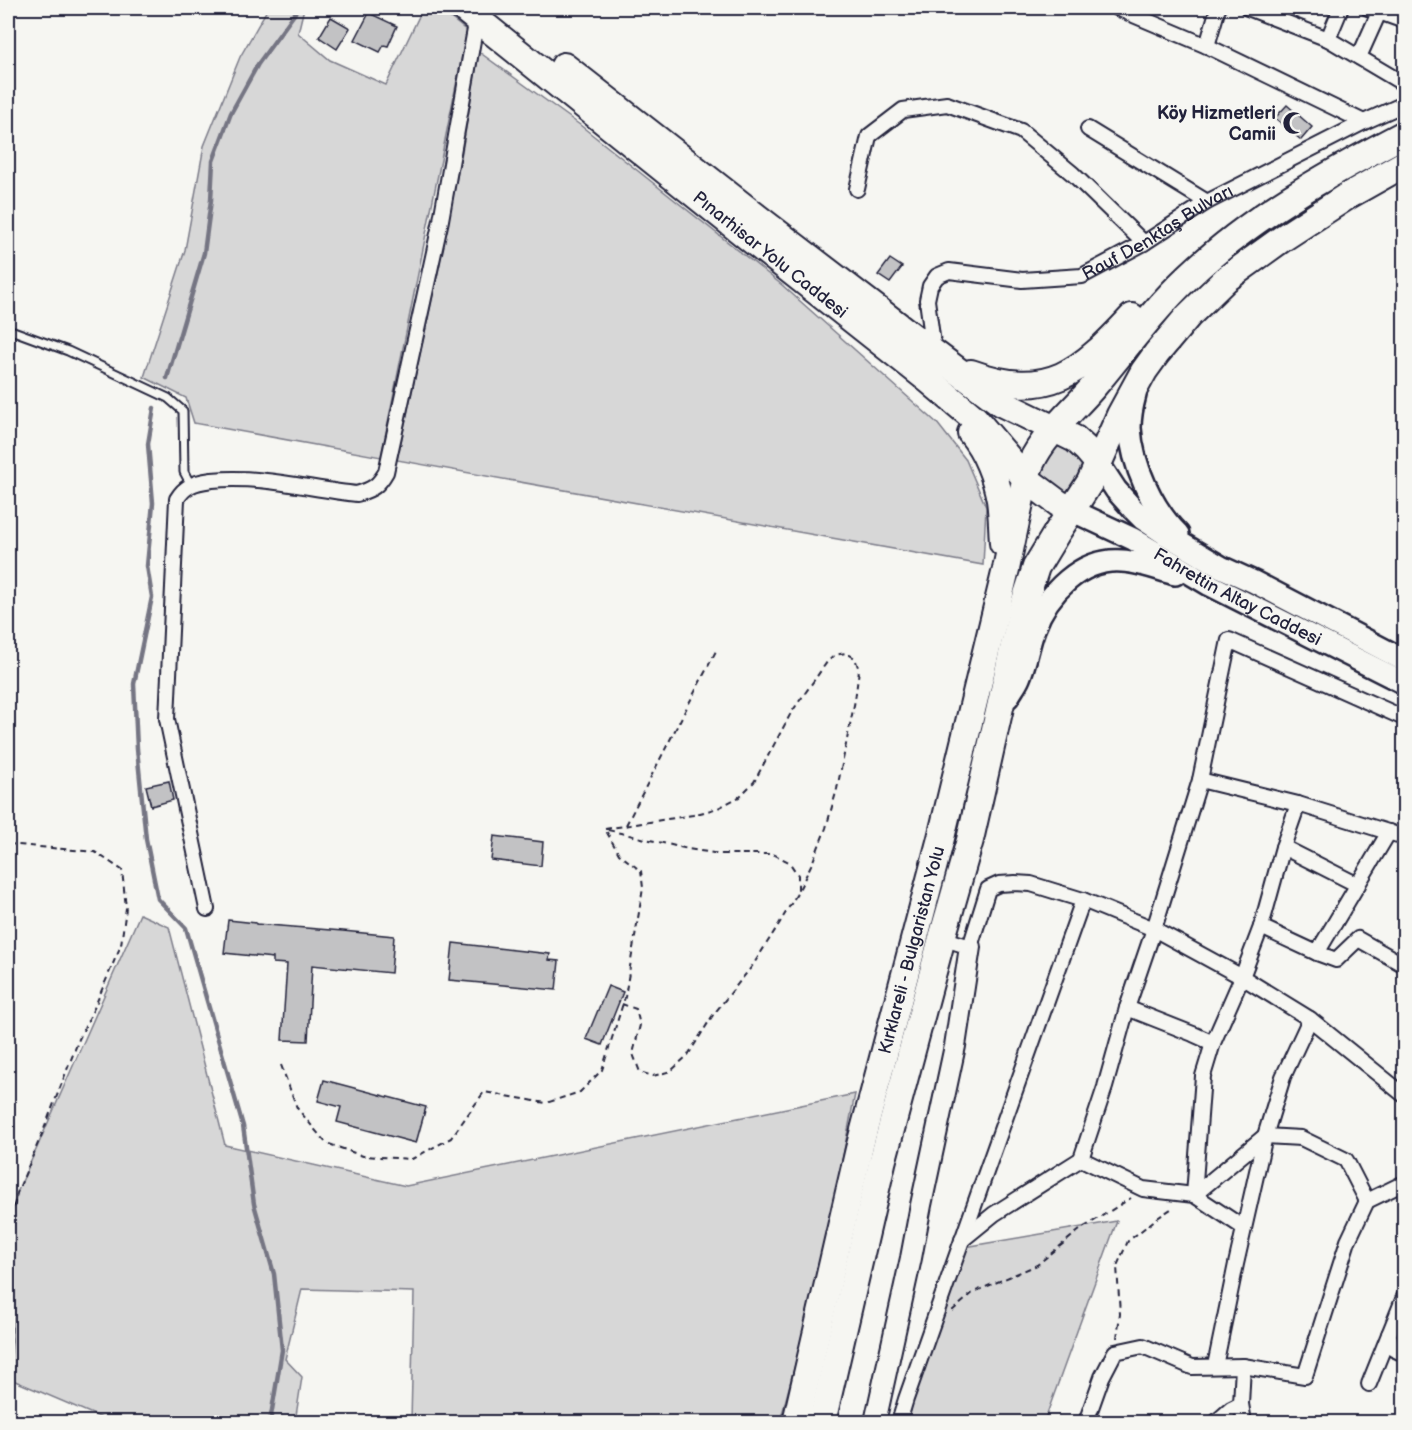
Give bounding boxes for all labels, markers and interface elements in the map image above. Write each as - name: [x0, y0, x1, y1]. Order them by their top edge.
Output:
- place label: Köy Hizmetleri Camii: [1157, 103, 1276, 145]
- mosque icon: Köy Hizmetleri Camii: [1281, 110, 1307, 136]
- street label: Rauf Denktaş Bulvarı: [1078, 180, 1236, 285]
- street label: Pınarhisar Yolu Caddesi: [689, 187, 852, 322]
- street label: Fahrettin Altay Caddesi: [1150, 543, 1325, 650]
- street label: Kırklareli - Bulgaristan Yolu: [874, 844, 949, 1056]

